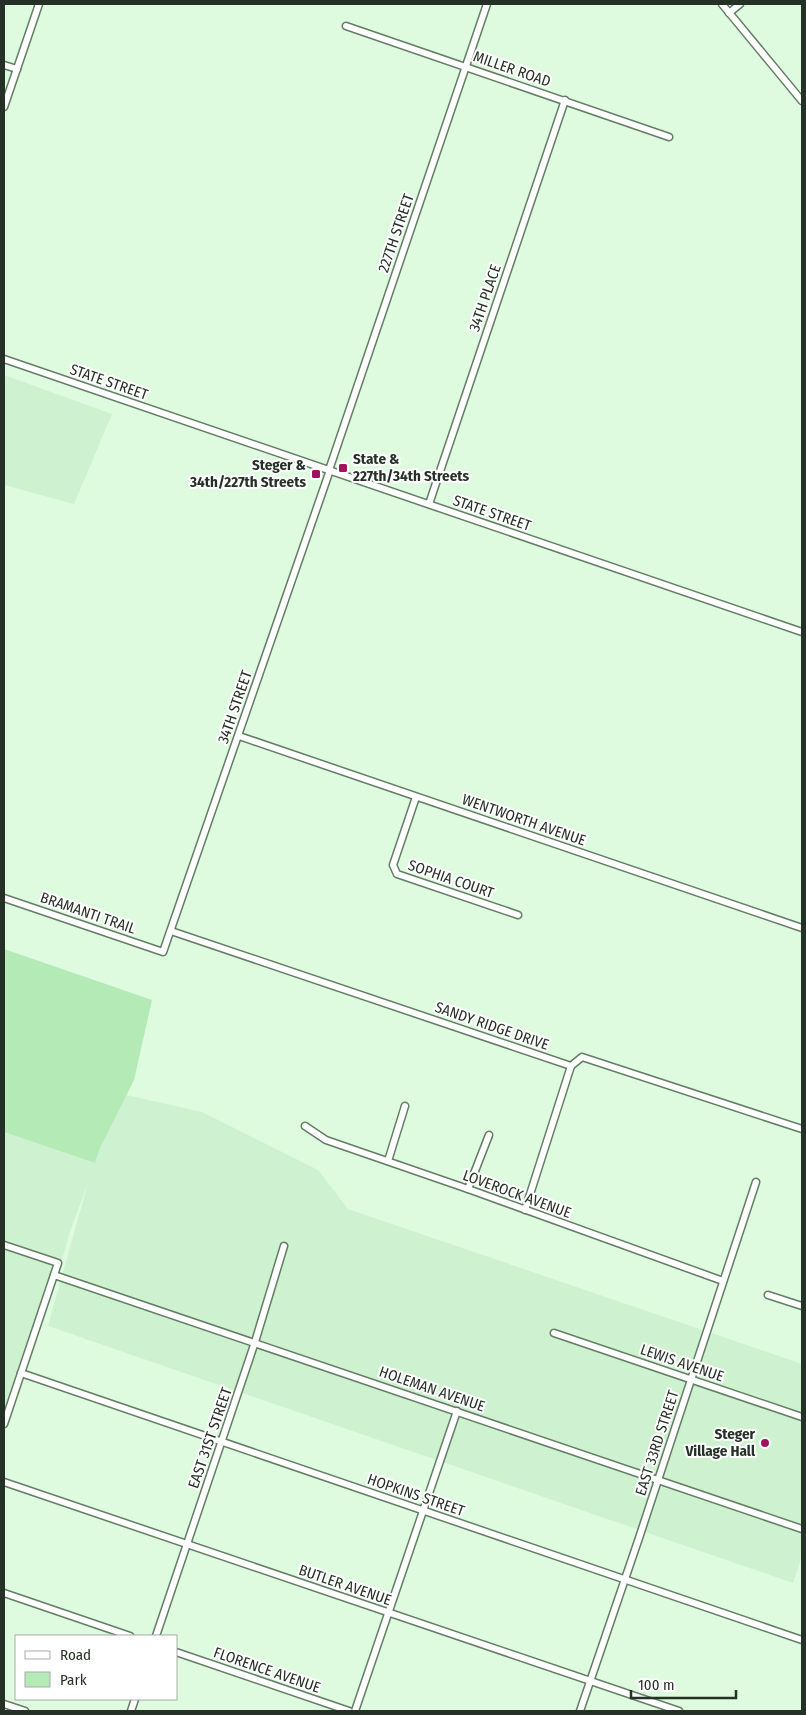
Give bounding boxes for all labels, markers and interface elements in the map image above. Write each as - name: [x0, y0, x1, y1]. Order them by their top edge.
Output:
- street label: MILLER ROAD: [471, 47, 553, 91]
- street label: 227TH STREET: [374, 191, 418, 275]
- street label: 34TH PLACE: [465, 262, 505, 334]
- street label: STATE STREET: [68, 360, 150, 404]
- place label: State & 227th/34th Streets: [352, 450, 470, 485]
- place label: Steger & 34th/227th Streets: [189, 456, 307, 491]
- marker: State & 227th/34th Streets: [337, 462, 349, 474]
- marker: Steger & 34th/227th Streets: [310, 468, 322, 480]
- street label: STATE STREET: [451, 491, 533, 535]
- street label: 34TH STREET: [214, 668, 256, 746]
- street label: WENTWORTH AVENUE: [460, 790, 588, 850]
- street label: SOPHIA COURT: [406, 856, 496, 902]
- street label: BRAMANTI TRAIL: [38, 888, 138, 938]
- street label: SANDY RIDGE DRIVE: [433, 998, 551, 1054]
- street label: LOVEROCK AVENUE: [460, 1166, 574, 1222]
- street label: LEWIS AVENUE: [638, 1340, 726, 1386]
- street label: HOLEMAN AVENUE: [377, 1362, 487, 1416]
- street label: EAST 31ST STREET: [184, 1385, 236, 1491]
- street label: EAST 33RD STREET: [631, 1388, 683, 1498]
- place label: Steger Village Hall: [684, 1425, 756, 1460]
- marker: Steger Village Hall: [759, 1437, 771, 1449]
- street label: HOPKINS STREET: [365, 1470, 467, 1520]
- street label: BUTLER AVENUE: [296, 1561, 394, 1609]
- legend: [15, 1635, 178, 1700]
- street label: FLORENCE AVENUE: [211, 1643, 323, 1697]
- text: Road: [60, 1646, 91, 1664]
- scale bar: [631, 1668, 736, 1700]
- text: Park: [60, 1671, 87, 1689]
- text: 100 m: [638, 1676, 675, 1694]

